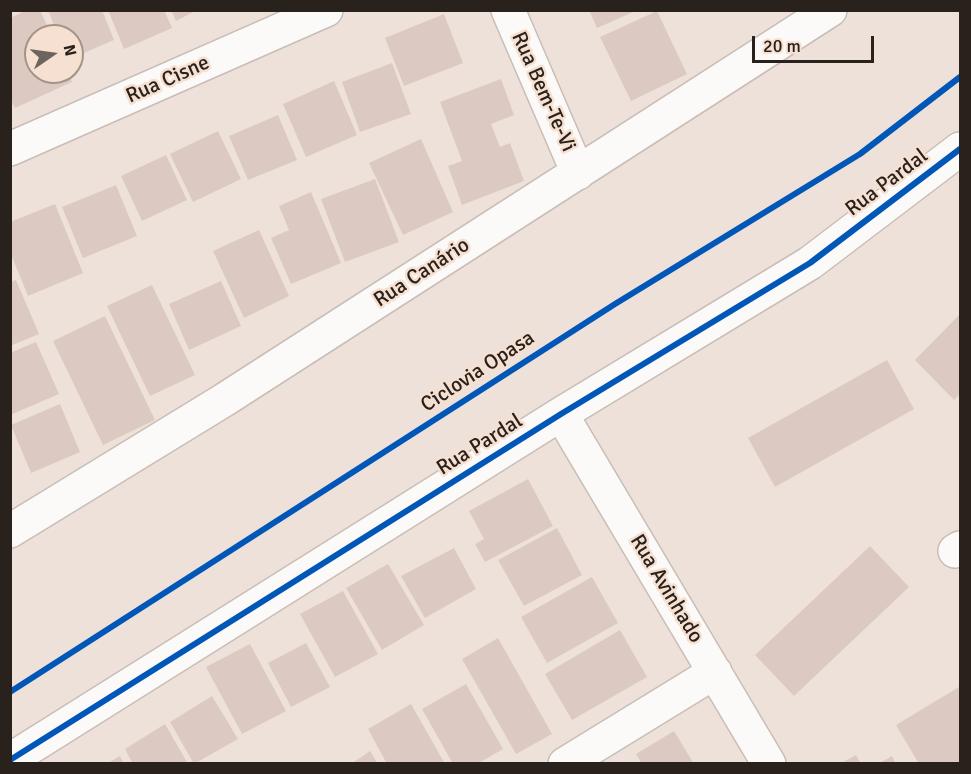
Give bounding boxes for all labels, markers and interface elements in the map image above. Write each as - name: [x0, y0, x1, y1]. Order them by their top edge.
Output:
- north arrow: [24, 24, 84, 84]
- scale bar: [755, 24, 876, 62]
- street label: Rua Bem-Te-Vi: [505, 28, 581, 156]
- text: 20 m: [763, 35, 801, 57]
- text: N: [59, 43, 81, 58]
- street label: Rua Cisne: [122, 51, 214, 109]
- street label: Rua Pardal: [841, 144, 933, 222]
- street label: Rua Canário: [369, 233, 475, 313]
- street label: Ciclovia Opasa: [416, 326, 540, 418]
- street label: Rua Pardal: [432, 409, 528, 481]
- street label: Rua Avinhado: [624, 530, 708, 648]

